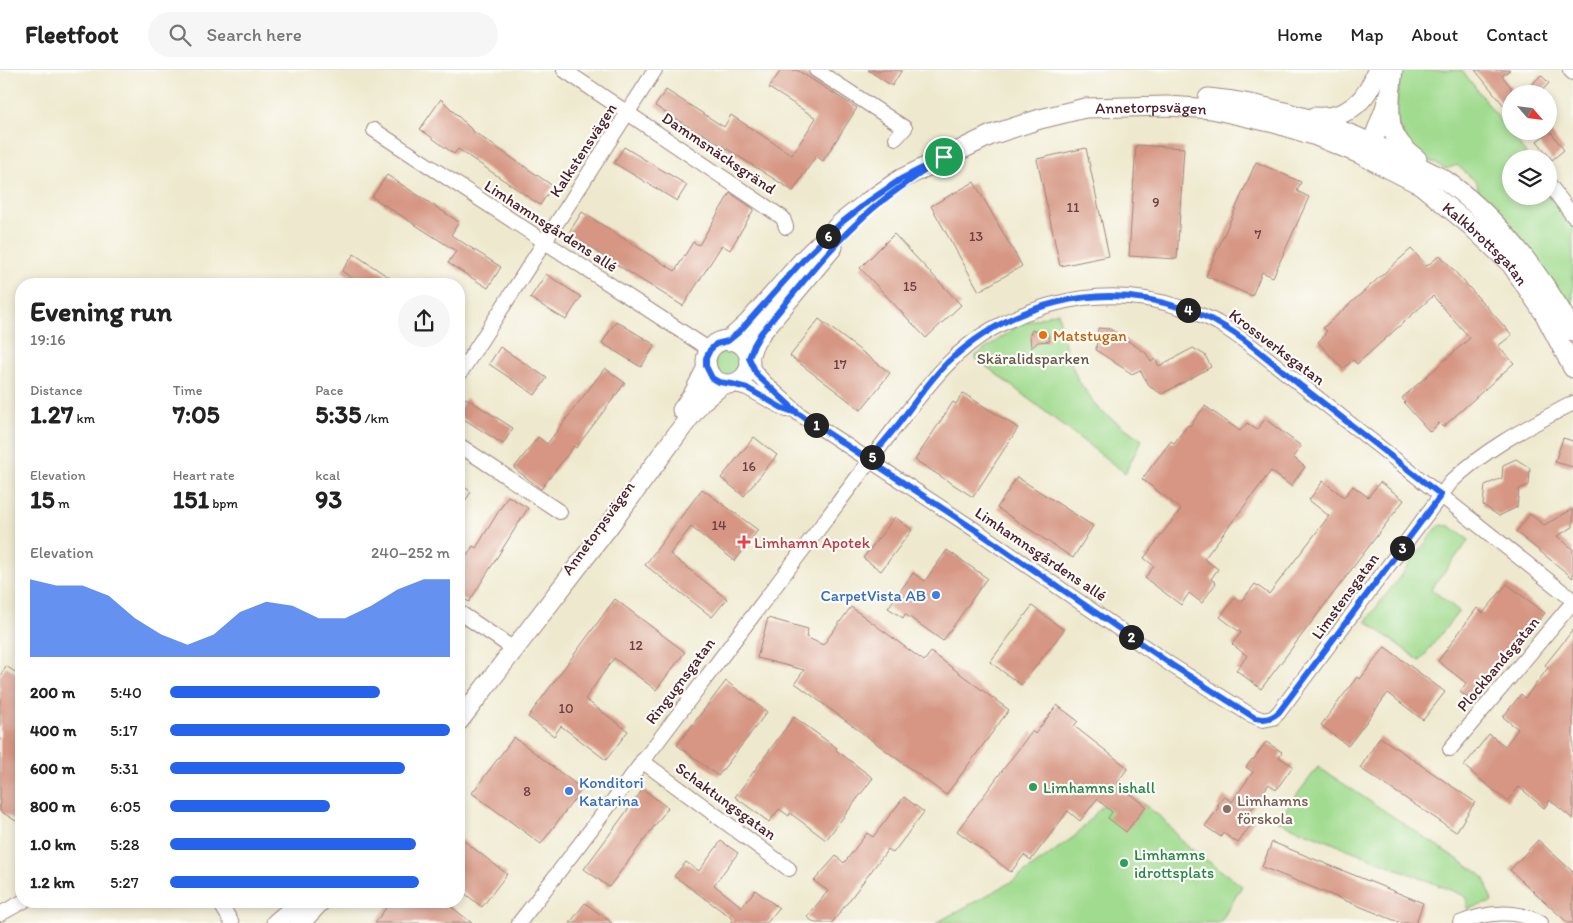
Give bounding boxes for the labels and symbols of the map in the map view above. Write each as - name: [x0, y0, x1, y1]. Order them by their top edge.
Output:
- north arrow: [1502, 85, 1558, 140]
- street label: Annetorpsvägen: [1095, 96, 1207, 118]
- street label: Kalkstensvägen: [546, 99, 620, 201]
- street label: Dammsnäcksgränd: [659, 108, 780, 198]
- pin: [923, 136, 965, 178]
- street label: Limhamnsgårdens allé: [481, 176, 621, 276]
- house number: 9: [1152, 194, 1160, 211]
- street label: Kalkbrottsgatan: [1439, 197, 1532, 289]
- house number: 11: [1067, 199, 1080, 216]
- pin: 6: [816, 224, 840, 248]
- house number: 7: [1255, 226, 1262, 243]
- house number: 13: [969, 228, 983, 245]
- house number: 15: [903, 278, 917, 295]
- pin: 4: [1176, 298, 1200, 322]
- street label: Krossverksgatan: [1225, 305, 1329, 389]
- place label: Matstugan: [1053, 326, 1127, 345]
- marker: Matstugan: [1037, 329, 1049, 341]
- park label: Skäralidsparken: [977, 349, 1089, 368]
- house number: 17: [833, 356, 847, 373]
- pin: 1: [804, 412, 828, 438]
- pin: 5: [860, 444, 884, 470]
- house number: 16: [742, 458, 756, 475]
- street label: Annetorpsvägen: [558, 477, 638, 579]
- street label: Limhamnsgårdens allé: [972, 503, 1110, 605]
- house number: 14: [712, 517, 727, 534]
- place label: Limhamn Apotek: [754, 533, 871, 552]
- marker: Limhamn Apotek: [738, 536, 750, 548]
- pin: 3: [1390, 536, 1414, 560]
- street label: Limstensgatan: [1307, 549, 1383, 643]
- place label: CarpetVista AB: [820, 586, 926, 605]
- marker: CarpetVista AB: [930, 589, 942, 601]
- street label: Plockbandsgatan: [1453, 613, 1543, 715]
- pin: 2: [1118, 624, 1144, 650]
- street label: Ringugnsgatan: [641, 634, 719, 728]
- house number: 12: [629, 637, 644, 654]
- house number: 10: [558, 700, 574, 717]
- street label: Schaktungsgatan: [672, 758, 780, 844]
- place label: Konditori Katarina: [579, 773, 644, 810]
- place label: Limhamns ishall: [1043, 778, 1156, 797]
- marker: Limhamns ishall: [1027, 781, 1039, 793]
- house number: 8: [523, 783, 531, 800]
- marker: Konditori Katarina: [563, 785, 575, 797]
- place label: Limhamns förskola: [1237, 791, 1308, 828]
- marker: Limhamns förskola: [1221, 803, 1233, 815]
- place label: Limhamns idrottsplats: [1134, 845, 1214, 882]
- marker: Limhamns idrottsplats: [1118, 857, 1130, 869]

